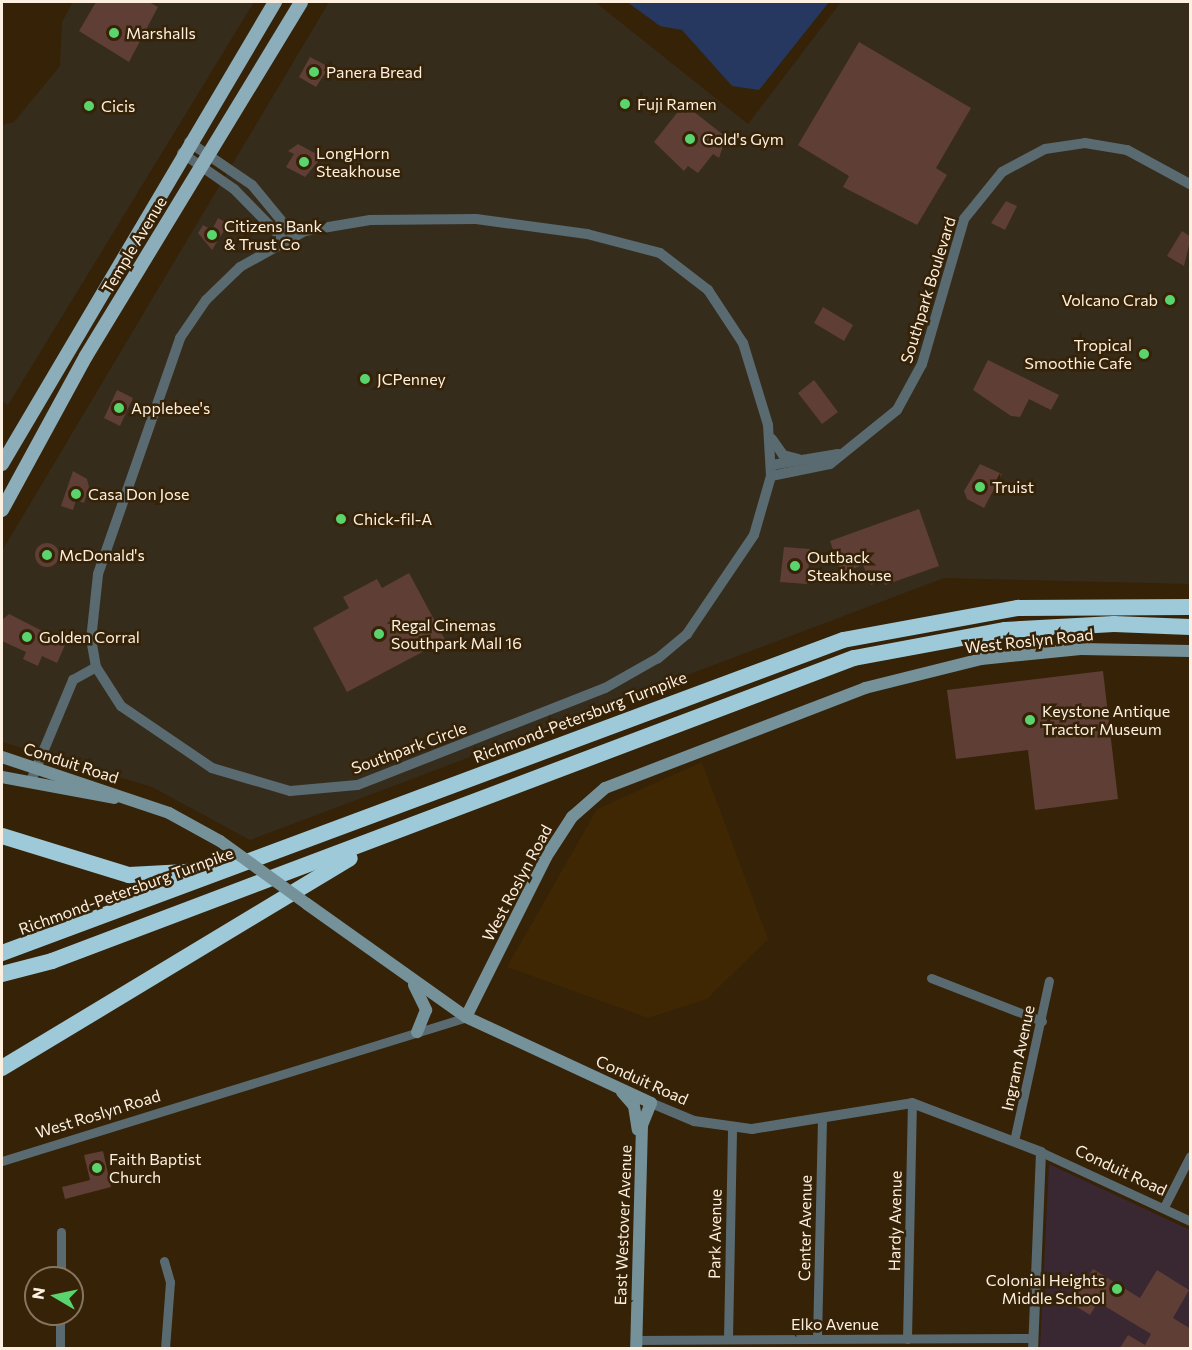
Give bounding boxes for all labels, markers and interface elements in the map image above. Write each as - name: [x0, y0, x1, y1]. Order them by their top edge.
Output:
- place label: Marshalls: [126, 23, 196, 43]
- marker: Marshalls: [107, 26, 121, 40]
- place label: Panera Bread: [326, 62, 422, 82]
- marker: Panera Bread: [307, 65, 321, 79]
- place label: Fuji Ramen: [637, 94, 717, 114]
- place label: Cicis: [101, 96, 135, 116]
- marker: Fuji Ramen: [618, 97, 632, 111]
- marker: Cicis: [82, 99, 96, 113]
- place label: Gold's Gym: [702, 129, 784, 149]
- marker: Gold's Gym: [683, 132, 697, 146]
- place label: LongHorn Steakhouse: [316, 143, 401, 181]
- marker: LongHorn Steakhouse: [297, 155, 311, 169]
- street label: Temple Avenue: [97, 193, 171, 297]
- street label: Southpark Boulevard: [897, 214, 959, 366]
- place label: Citizens Bank & Trust Co: [224, 216, 322, 254]
- marker: Citizens Bank & Trust Co: [205, 228, 219, 242]
- place label: Volcano Crab: [1061, 290, 1158, 310]
- marker: Volcano Crab: [1163, 293, 1177, 307]
- place label: Tropical Smoothie Cafe: [1025, 335, 1132, 373]
- marker: Tropical Smoothie Cafe: [1137, 347, 1151, 361]
- place label: JCPenney: [377, 369, 446, 389]
- marker: JCPenney: [358, 372, 372, 386]
- place label: Applebee's: [131, 398, 210, 418]
- marker: Applebee's: [112, 401, 126, 415]
- place label: Truist: [992, 477, 1034, 497]
- marker: Truist: [973, 480, 987, 494]
- place label: Casa Don Jose: [88, 484, 189, 504]
- marker: Casa Don Jose: [69, 487, 83, 501]
- place label: Chick-fil-A: [353, 509, 432, 529]
- marker: Chick-fil-A: [334, 512, 348, 526]
- place label: McDonald's: [59, 545, 145, 565]
- place label: Outback Steakhouse: [807, 547, 892, 585]
- marker: McDonald's: [40, 548, 54, 562]
- marker: Outback Steakhouse: [788, 559, 802, 573]
- place label: Regal Cinemas Southpark Mall 16: [391, 615, 522, 653]
- street label: West Roslyn Road: [964, 625, 1094, 657]
- place label: Golden Corral: [39, 627, 140, 647]
- marker: Regal Cinemas Southpark Mall 16: [372, 627, 386, 641]
- marker: Golden Corral: [20, 630, 34, 644]
- street label: Richmond-Petersburg Turnpike: [470, 667, 690, 767]
- place label: Keystone Antique Tractor Museum: [1042, 701, 1170, 739]
- marker: Keystone Antique Tractor Museum: [1023, 713, 1037, 727]
- street label: Southpark Circle: [349, 718, 469, 778]
- street label: Conduit Road: [21, 739, 121, 787]
- street label: West Roslyn Road: [478, 821, 556, 945]
- street label: Richmond-Petersburg Turnpike: [16, 843, 236, 939]
- street label: Ingram Avenue: [997, 1004, 1039, 1112]
- street label: Conduit Road: [593, 1051, 691, 1109]
- street label: West Roslyn Road: [33, 1086, 163, 1142]
- street label: Conduit Road: [1072, 1140, 1170, 1200]
- street label: East Westover Avenue: [611, 1144, 635, 1306]
- place label: Faith Baptist Church: [109, 1149, 202, 1187]
- marker: Faith Baptist Church: [90, 1161, 104, 1175]
- street label: Hardy Avenue: [885, 1171, 905, 1271]
- street label: Center Avenue: [794, 1175, 816, 1281]
- street label: Park Avenue: [705, 1189, 725, 1279]
- north arrow: [24, 1266, 84, 1326]
- place label: Colonial Heights Middle School: [986, 1270, 1105, 1308]
- marker: Colonial Heights Middle School: [1110, 1282, 1124, 1296]
- text: N: [27, 1286, 48, 1301]
- street label: Elko Avenue: [791, 1314, 879, 1334]

